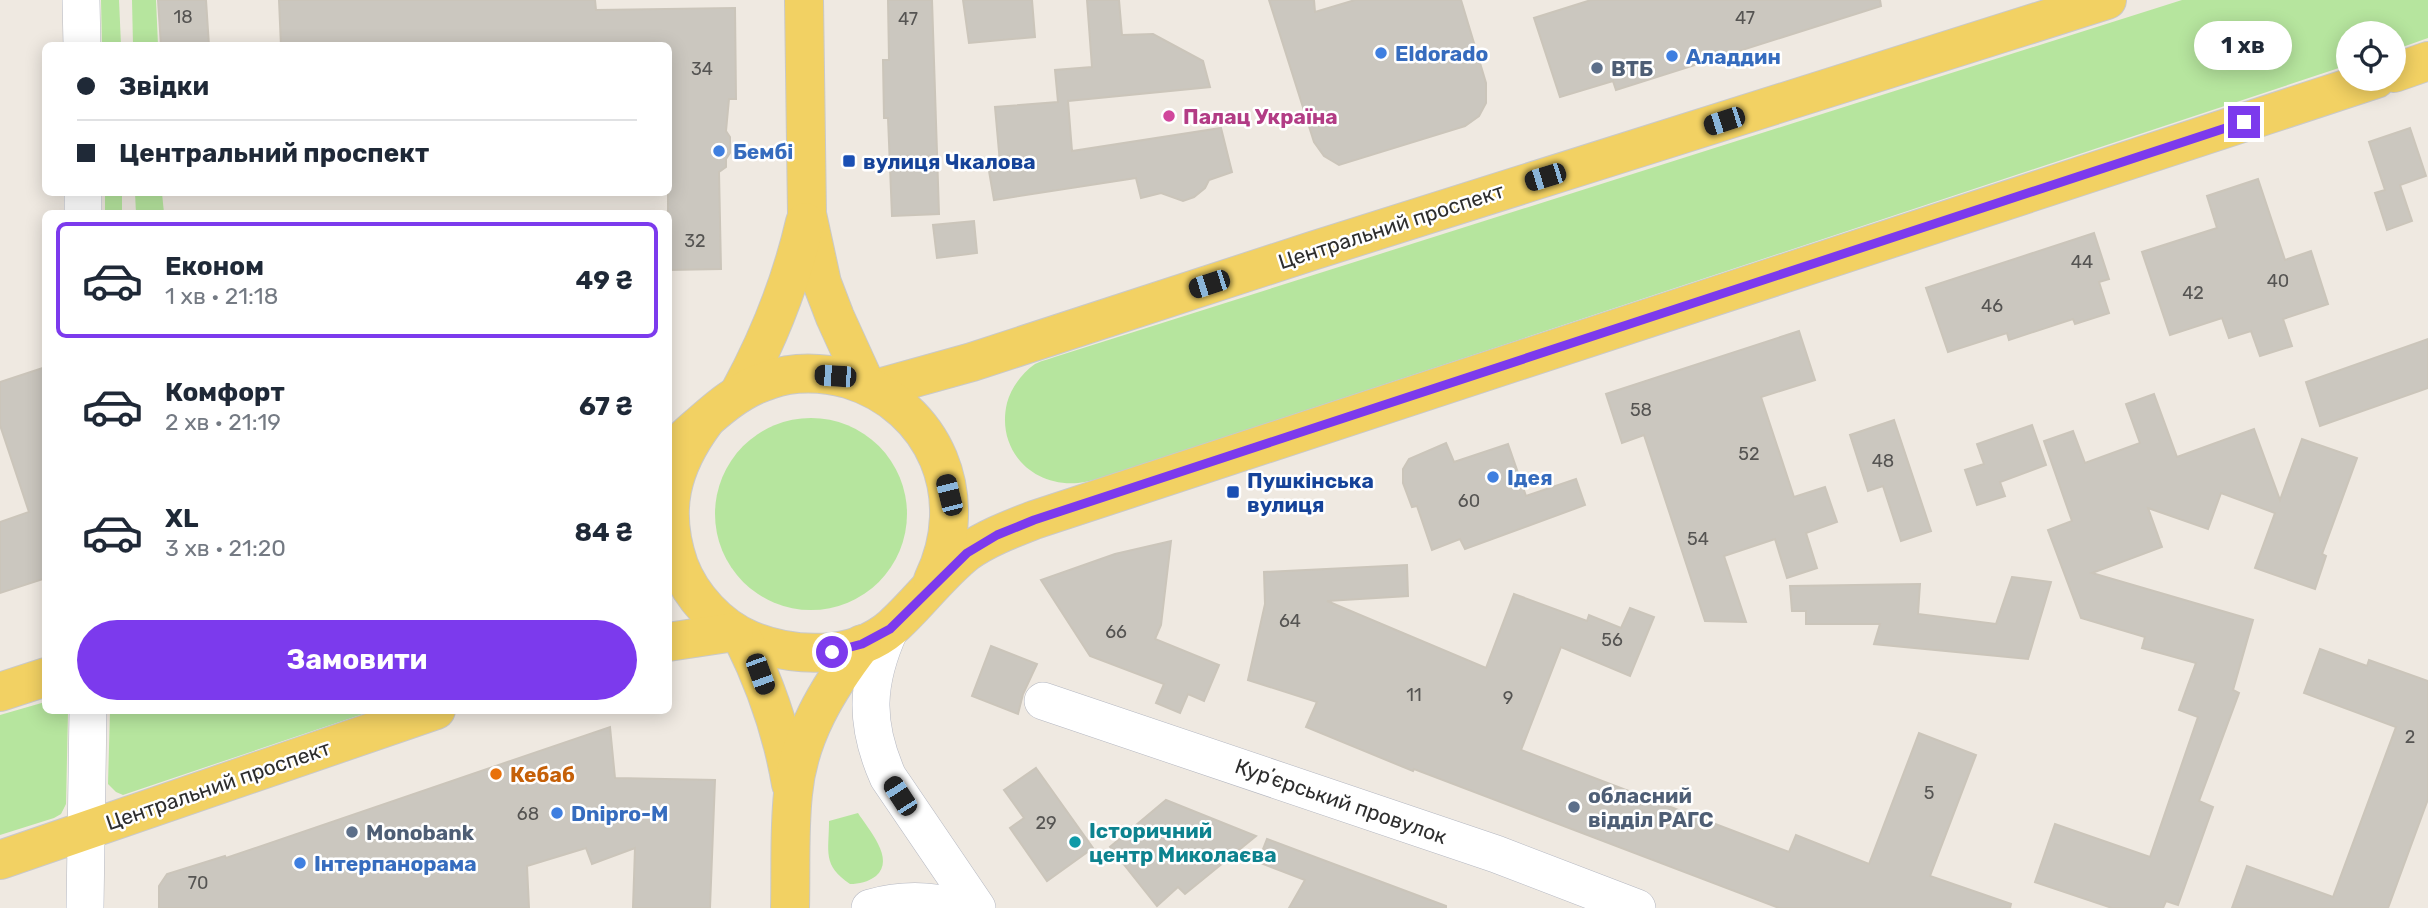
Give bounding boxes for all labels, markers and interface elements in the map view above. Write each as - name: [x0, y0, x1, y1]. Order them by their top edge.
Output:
- house number: 18: [173, 6, 193, 28]
- house number: 47: [1735, 7, 1755, 29]
- house number: 47: [898, 8, 918, 30]
- callout: 1 хв: [2195, 20, 2293, 69]
- map controls: [2336, 21, 2406, 91]
- button: locate: [2336, 21, 2406, 91]
- text: 1 хв: [2221, 31, 2265, 59]
- place label: Eldorado: [1395, 41, 1488, 66]
- place label: Аладдин: [1686, 44, 1781, 69]
- marker: Eldorado: [1373, 45, 1389, 61]
- marker: Аладдин: [1664, 48, 1680, 64]
- place label: ВТБ: [1611, 56, 1653, 81]
- house number: 34: [691, 58, 713, 80]
- marker: ВТБ: [1589, 60, 1605, 76]
- text: Звідки: [119, 71, 209, 102]
- place label: Палац Україна: [1183, 104, 1338, 129]
- car: [1701, 105, 1748, 137]
- route end: [2228, 106, 2260, 138]
- marker: Палац Україна: [1161, 108, 1177, 124]
- text: Центральний проспект: [119, 138, 429, 169]
- place label: Бембі: [733, 139, 793, 164]
- marker: Бембі: [711, 143, 727, 159]
- place label: вулиця Чкалова: [863, 149, 1036, 174]
- marker: вулиця Чкалова: [841, 153, 857, 169]
- car: [1522, 161, 1569, 193]
- street label: Центральний проспект: [1275, 178, 1507, 274]
- house number: 32: [684, 230, 706, 252]
- icon: car: [81, 249, 144, 312]
- text: Економ: [165, 251, 264, 282]
- house number: 44: [2071, 251, 2093, 273]
- text: 49 ₴: [576, 265, 633, 296]
- car: [1186, 268, 1233, 300]
- house number: 40: [2267, 270, 2289, 292]
- text: 1 хв · 21:18: [165, 282, 278, 310]
- house number: 42: [2182, 282, 2204, 304]
- house number: 46: [1981, 295, 2003, 317]
- car: [814, 364, 857, 388]
- icon: car: [81, 375, 144, 438]
- text: Комфорт: [165, 377, 285, 408]
- text: 67 ₴: [579, 391, 633, 422]
- house number: 58: [1630, 399, 1652, 421]
- text: 2 хв · 21:19: [165, 408, 281, 436]
- house number: 52: [1738, 443, 1760, 465]
- house number: 48: [1872, 450, 1894, 472]
- place label: Ідея: [1507, 465, 1553, 490]
- place label: Пушкінська вулиця: [1247, 468, 1374, 517]
- marker: Ідея: [1485, 469, 1501, 485]
- car: [934, 472, 965, 518]
- marker: Пушкінська вулиця: [1225, 484, 1241, 500]
- house number: 60: [1458, 490, 1480, 512]
- icon: car: [81, 501, 144, 564]
- text: XL: [165, 503, 198, 534]
- text: 84 ₴: [574, 517, 633, 548]
- house number: 54: [1687, 528, 1709, 550]
- text: 3 хв · 21:20: [165, 534, 286, 562]
- house number: 64: [1279, 610, 1301, 632]
- button: Замовити: [77, 620, 637, 700]
- house number: 66: [1105, 621, 1127, 643]
- house number: 56: [1601, 629, 1623, 651]
- route start: [816, 636, 848, 668]
- car: [743, 651, 778, 697]
- house number: 11: [1406, 684, 1422, 706]
- house number: 9: [1503, 687, 1513, 709]
- house number: 2: [2405, 726, 2415, 748]
- street label: Центральний проспект: [102, 735, 334, 835]
- street label: Курʼєрський провулок: [1232, 753, 1450, 849]
- place label: Кебаб: [510, 762, 575, 787]
- marker: Кебаб: [488, 766, 504, 782]
- car: [880, 773, 921, 819]
- house number: 5: [1924, 782, 1934, 804]
- place label: обласний відділ РАГС: [1588, 783, 1714, 832]
- marker: обласний відділ РАГС: [1566, 799, 1582, 815]
- place label: Dnipro-M: [571, 801, 668, 826]
- house number: 68: [517, 803, 539, 825]
- marker: Dnipro-M: [549, 805, 565, 821]
- house number: 29: [1035, 812, 1057, 834]
- place label: Історичний центр Миколаєва: [1089, 818, 1277, 867]
- place label: Monobank: [366, 820, 475, 845]
- marker: Monobank: [344, 824, 360, 840]
- marker: Історичний центр Миколаєва: [1067, 834, 1083, 850]
- place label: Інтерпанорама: [314, 851, 477, 876]
- marker: Інтерпанорама: [292, 855, 308, 871]
- house number: 70: [188, 872, 208, 894]

